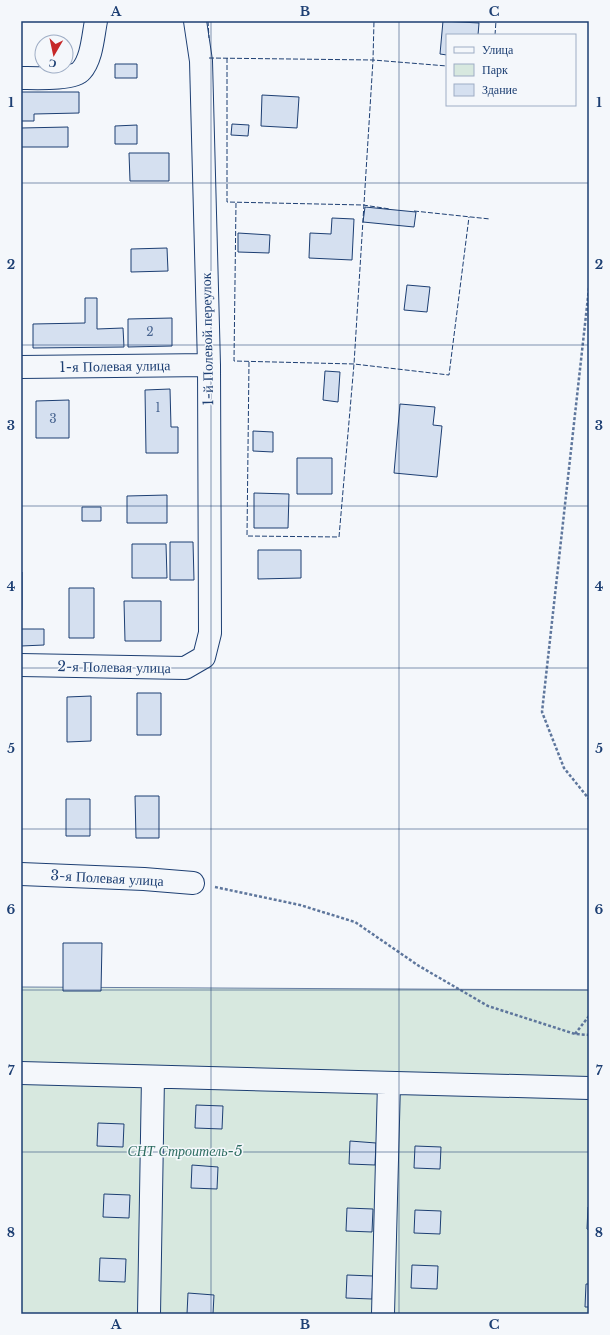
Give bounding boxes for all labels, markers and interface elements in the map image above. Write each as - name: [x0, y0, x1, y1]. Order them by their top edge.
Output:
- text: A: [110, 3, 122, 20]
- text: B: [300, 3, 310, 20]
- text: C: [489, 3, 500, 20]
- north arrow: [34, 34, 74, 74]
- legend: [446, 34, 576, 106]
- text: Улица: [482, 42, 514, 57]
- text: С: [47, 56, 57, 71]
- text: Парк: [482, 62, 508, 77]
- text: Здание: [482, 82, 517, 97]
- text: 1: [8, 94, 14, 111]
- text: 1: [596, 94, 602, 111]
- text: 2: [7, 256, 15, 273]
- text: 2: [595, 256, 603, 273]
- street label: 1-й Полевой переулок: [197, 272, 217, 406]
- house number: 2: [146, 324, 154, 339]
- street label: 1-я Полевая улица: [59, 356, 171, 376]
- house number: 1: [155, 400, 161, 415]
- house number: 3: [49, 411, 57, 426]
- text: 3: [7, 417, 15, 434]
- text: 3: [595, 417, 603, 434]
- text: 4: [7, 578, 16, 595]
- text: 4: [595, 578, 604, 595]
- street label: 2-я Полевая улица: [57, 657, 172, 677]
- text: 5: [7, 740, 15, 757]
- text: 5: [595, 740, 603, 757]
- street label: 3-я Полевая улица: [50, 866, 165, 890]
- text: 6: [7, 901, 16, 918]
- text: 6: [595, 901, 604, 918]
- text: 7: [8, 1062, 15, 1079]
- text: 7: [596, 1062, 603, 1079]
- park label: СНТ Строитель-5: [127, 1142, 243, 1160]
- text: 8: [7, 1224, 15, 1241]
- text: 8: [595, 1224, 603, 1241]
- text: A: [110, 1316, 122, 1333]
- text: B: [300, 1316, 310, 1333]
- text: C: [489, 1316, 500, 1333]

